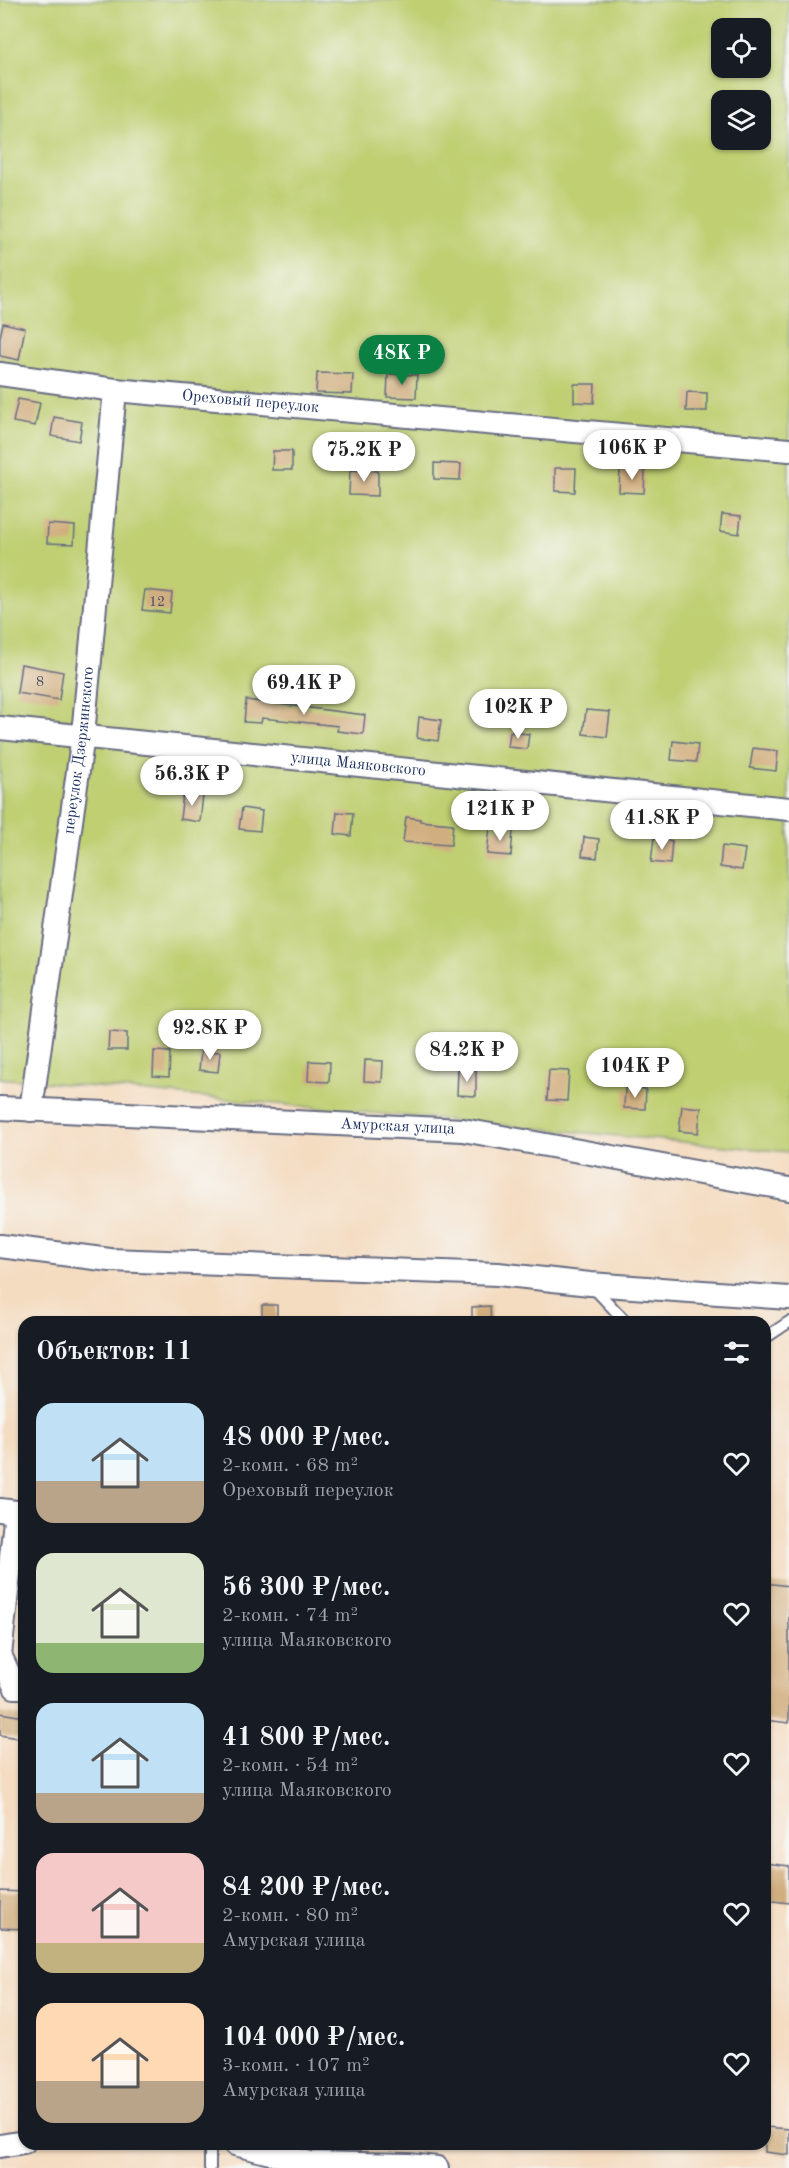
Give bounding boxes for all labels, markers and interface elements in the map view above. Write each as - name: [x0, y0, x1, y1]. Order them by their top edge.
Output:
- map controls: [711, 18, 771, 150]
- button: locate: [711, 18, 771, 78]
- button: layers: [711, 90, 771, 150]
- pin: 48K ₽: [360, 335, 444, 386]
- text: 48K ₽: [373, 344, 431, 364]
- street label: Ореховый переулок: [181, 388, 320, 416]
- pin: 106K ₽: [583, 430, 681, 481]
- pin: 75.2K ₽: [309, 432, 419, 483]
- text: 106K ₽: [597, 439, 667, 459]
- text: 75.2K ₽: [326, 441, 402, 461]
- house number: 12: [149, 595, 165, 609]
- pin: 69.4K ₽: [249, 665, 359, 716]
- street label: переулок Дзержинского: [61, 666, 97, 835]
- text: 69.4K ₽: [266, 674, 342, 694]
- house number: 8: [36, 675, 44, 689]
- pin: 102K ₽: [469, 689, 567, 740]
- text: 102K ₽: [483, 698, 553, 718]
- street label: улица Маяковского: [290, 750, 427, 780]
- pin: 56.3K ₽: [137, 756, 247, 807]
- text: 56.3K ₽: [154, 765, 230, 785]
- pin: 121K ₽: [451, 791, 549, 842]
- text: 121K ₽: [465, 800, 535, 820]
- pin: 41.8K ₽: [607, 800, 717, 851]
- text: 41.8K ₽: [624, 809, 700, 829]
- pin: 92.8K ₽: [155, 1010, 265, 1061]
- text: 92.8K ₽: [172, 1019, 248, 1039]
- pin: 84.2K ₽: [412, 1032, 522, 1083]
- text: 84.2K ₽: [429, 1041, 505, 1061]
- pin: 104K ₽: [586, 1048, 684, 1099]
- text: 104K ₽: [600, 1057, 670, 1077]
- street label: Амурская улица: [340, 1116, 455, 1138]
- icon: filters: [720, 1336, 753, 1369]
- text: Объектов: 11: [36, 1339, 192, 1365]
- text: 48 000 ₽/мес.: [222, 1425, 390, 1451]
- icon: home: [84, 1427, 156, 1499]
- icon: heart: [720, 1447, 753, 1480]
- text: 2-комн. · 68 m²: [222, 1456, 358, 1476]
- text: Ореховый переулок: [222, 1481, 394, 1501]
- text: 56 300 ₽/мес.: [222, 1575, 390, 1601]
- icon: home: [84, 1577, 156, 1649]
- icon: heart: [720, 1597, 753, 1630]
- text: 2-комн. · 74 m²: [222, 1606, 358, 1626]
- text: улица Маяковского: [222, 1631, 392, 1651]
- text: 41 800 ₽/мес.: [222, 1725, 390, 1751]
- icon: home: [84, 1727, 156, 1799]
- icon: heart: [720, 1747, 753, 1780]
- text: 2-комн. · 54 m²: [222, 1756, 358, 1776]
- text: улица Маяковского: [222, 1781, 392, 1801]
- text: 84 200 ₽/мес.: [222, 1875, 390, 1901]
- icon: home: [84, 1877, 156, 1949]
- icon: heart: [720, 1897, 753, 1930]
- text: 2-комн. · 80 m²: [222, 1906, 358, 1926]
- text: Амурская улица: [222, 1931, 366, 1951]
- text: 104 000 ₽/мес.: [222, 2025, 405, 2051]
- icon: home: [84, 2027, 156, 2099]
- icon: heart: [720, 2047, 753, 2080]
- text: 3-комн. · 107 m²: [222, 2056, 370, 2076]
- text: Амурская улица: [222, 2081, 366, 2101]

